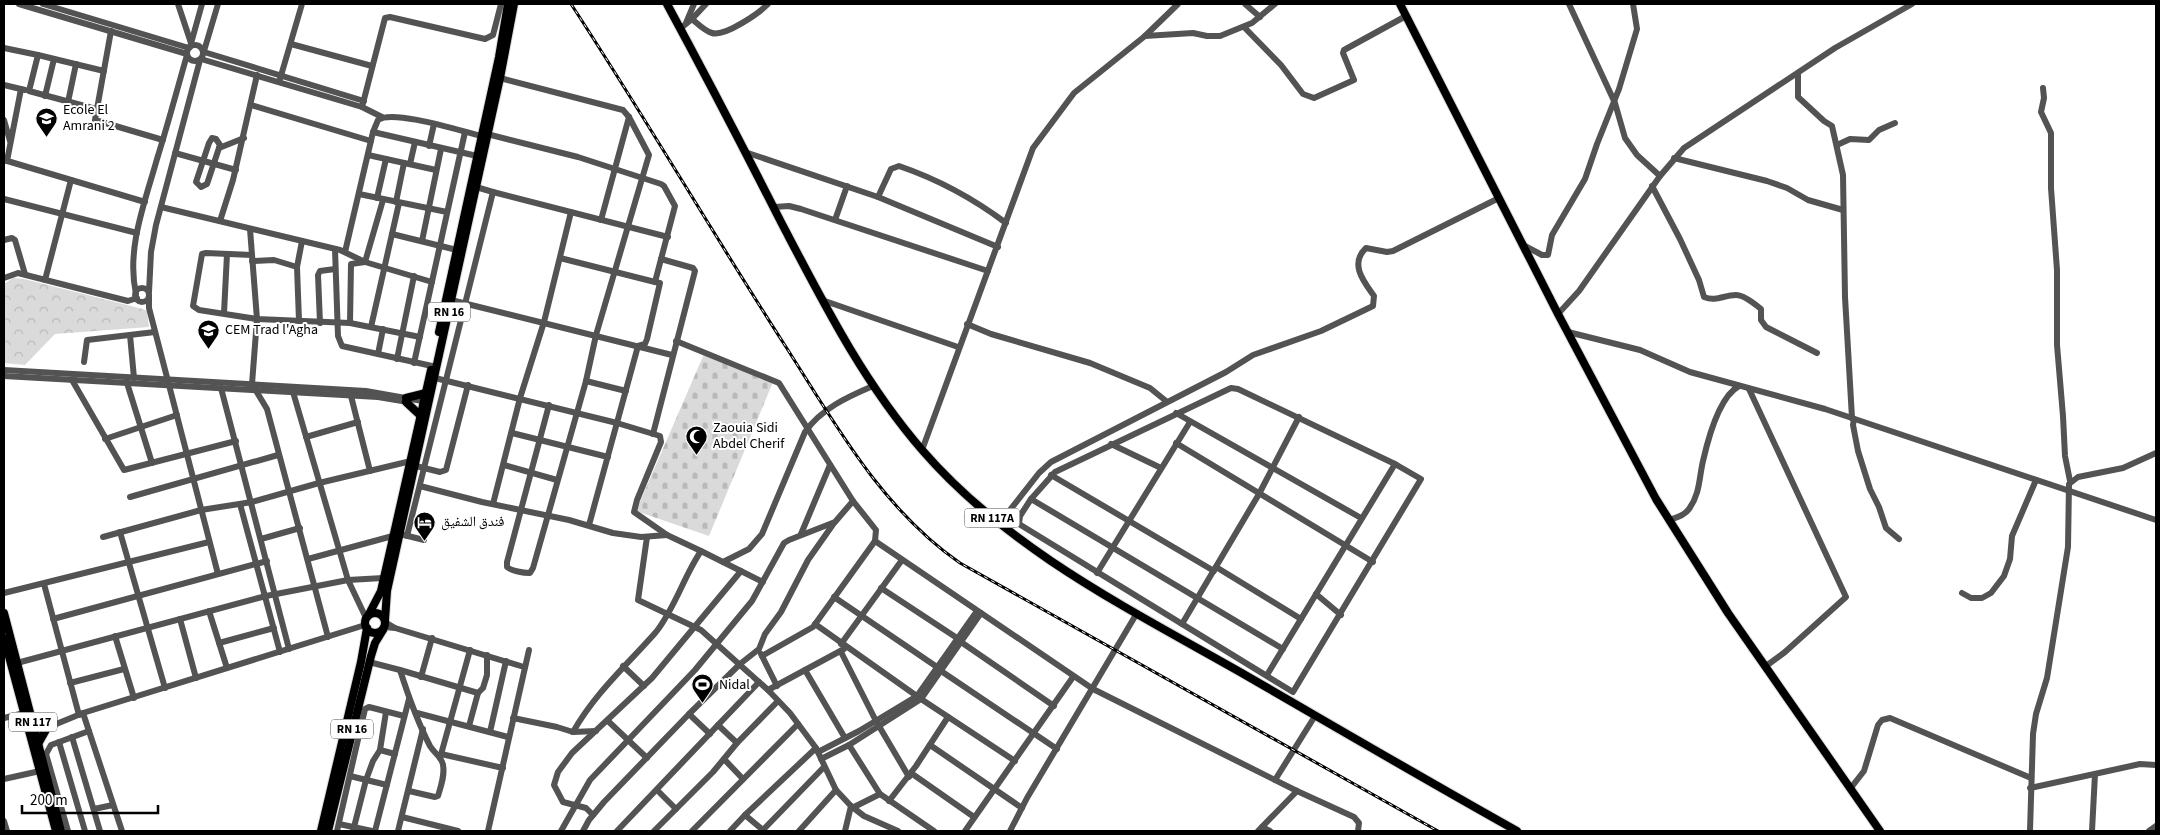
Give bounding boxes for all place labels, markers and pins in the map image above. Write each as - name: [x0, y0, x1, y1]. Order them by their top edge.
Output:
- place label: Ecole El Amrani 2: [63, 100, 115, 136]
- school or university icon: Ecole El Amrani 2: [35, 106, 59, 137]
- school or university icon: CEM Trad l'Agha: [197, 318, 221, 349]
- place label: CEM Trad l'Agha: [225, 320, 318, 340]
- place label: Zaouia Sidi Abdel Cherif: [713, 418, 785, 454]
- mosque icon: Zaouia Sidi Abdel Cherif: [685, 424, 709, 455]
- hotel icon: فندق الشفيق: [413, 510, 437, 541]
- place label: فندق الشفيق: [441, 512, 505, 532]
- sports icon: Nidal: [691, 673, 715, 704]
- place label: Nidal: [719, 675, 750, 695]

